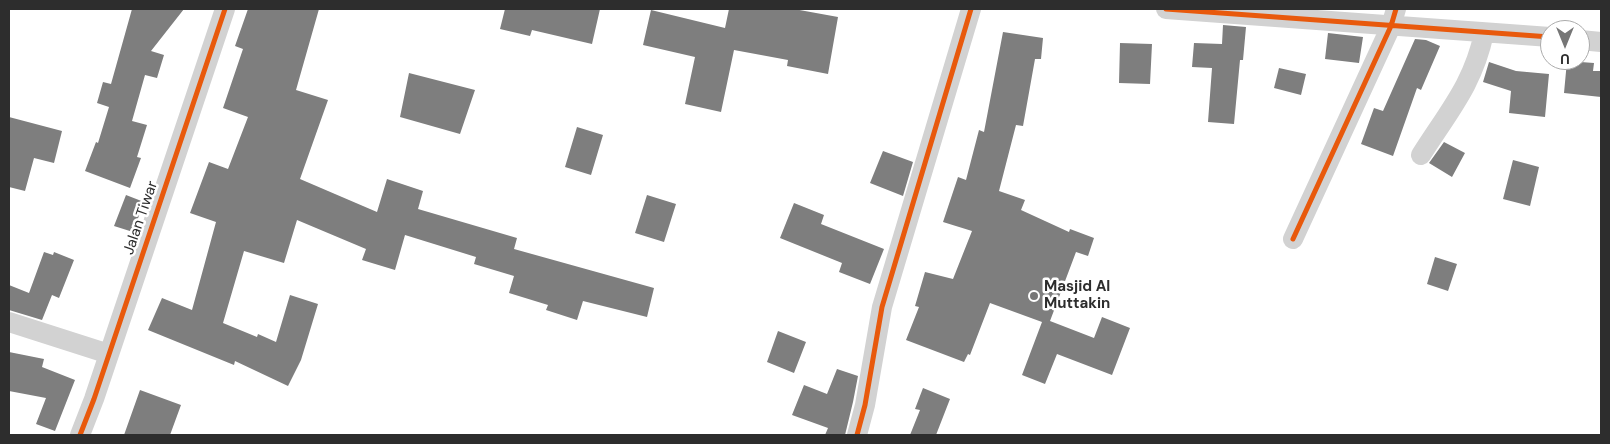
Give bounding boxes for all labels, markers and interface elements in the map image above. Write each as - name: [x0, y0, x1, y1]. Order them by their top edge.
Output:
- north arrow: [1540, 20, 1590, 70]
- text: U: [1560, 50, 1570, 68]
- street label: Jalan Tiwar: [120, 179, 162, 257]
- place label: Masjid Al Muttakin: [1044, 278, 1110, 313]
- marker: Masjid Al Muttakin: [1028, 290, 1040, 302]

